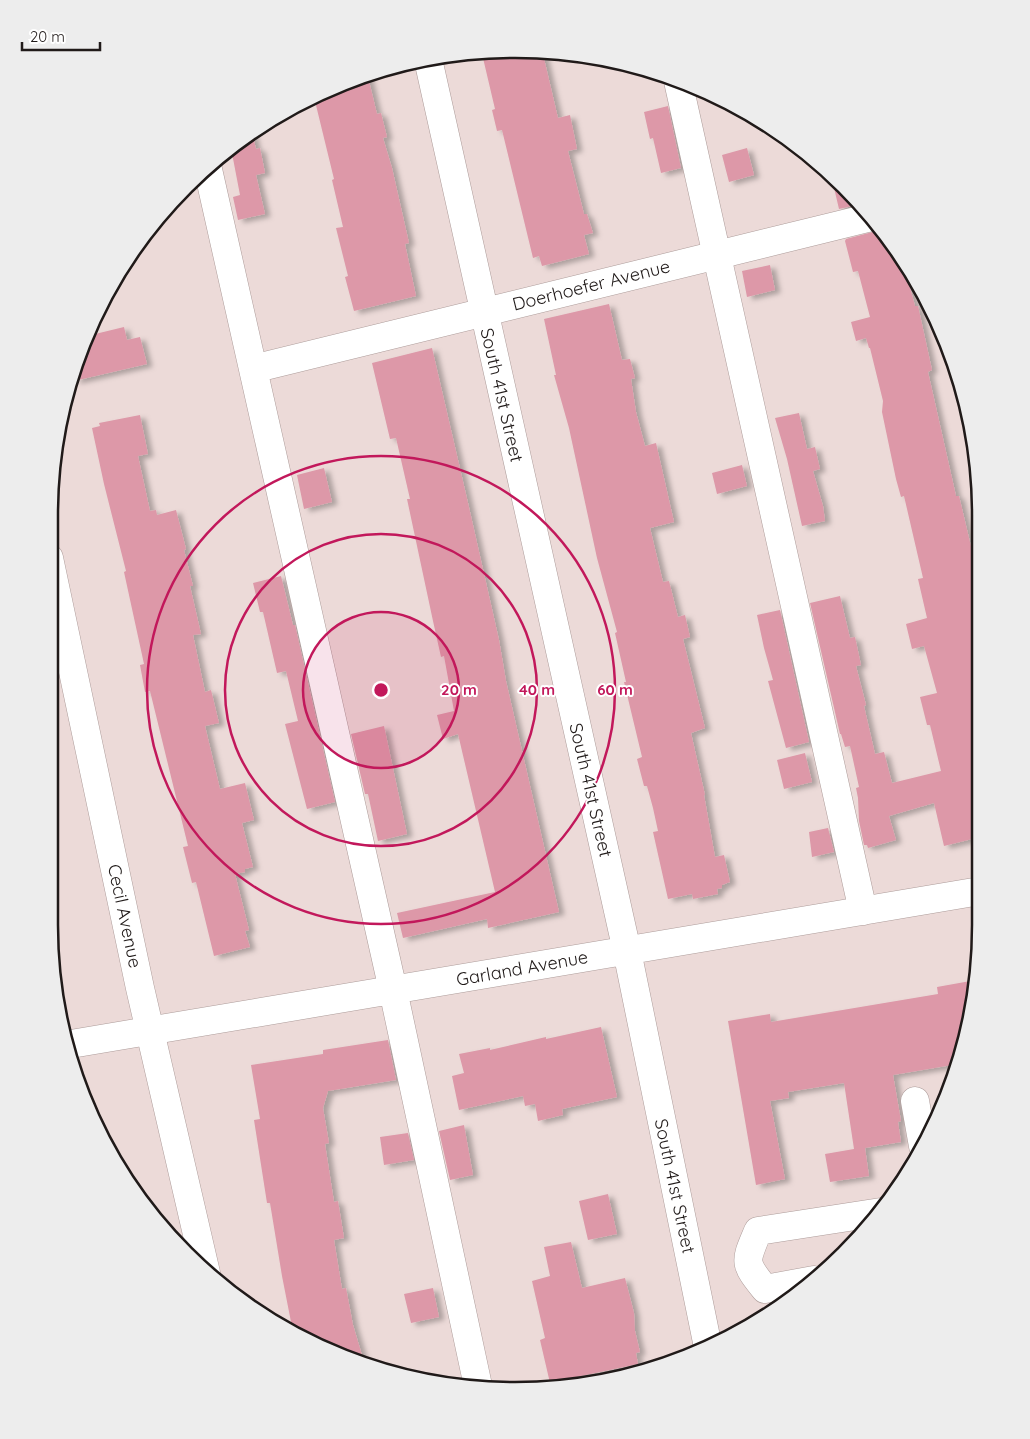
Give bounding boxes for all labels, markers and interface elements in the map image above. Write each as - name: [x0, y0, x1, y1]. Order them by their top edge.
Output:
- scale bar: [22, 20, 100, 52]
- text: 20 m: [30, 27, 65, 46]
- street label: Doerhoefer Avenue: [510, 254, 672, 316]
- street label: South 41st Street: [475, 326, 529, 464]
- text: 20 m: [441, 680, 477, 699]
- text: 40 m: [519, 680, 555, 699]
- text: 60 m: [597, 680, 633, 699]
- centre of rings: [372, 681, 390, 699]
- street label: South 41st Street: [564, 721, 618, 859]
- street label: Cecil Avenue: [103, 862, 147, 970]
- street label: Garland Avenue: [454, 945, 590, 991]
- street label: South 41st Street: [649, 1117, 701, 1255]

